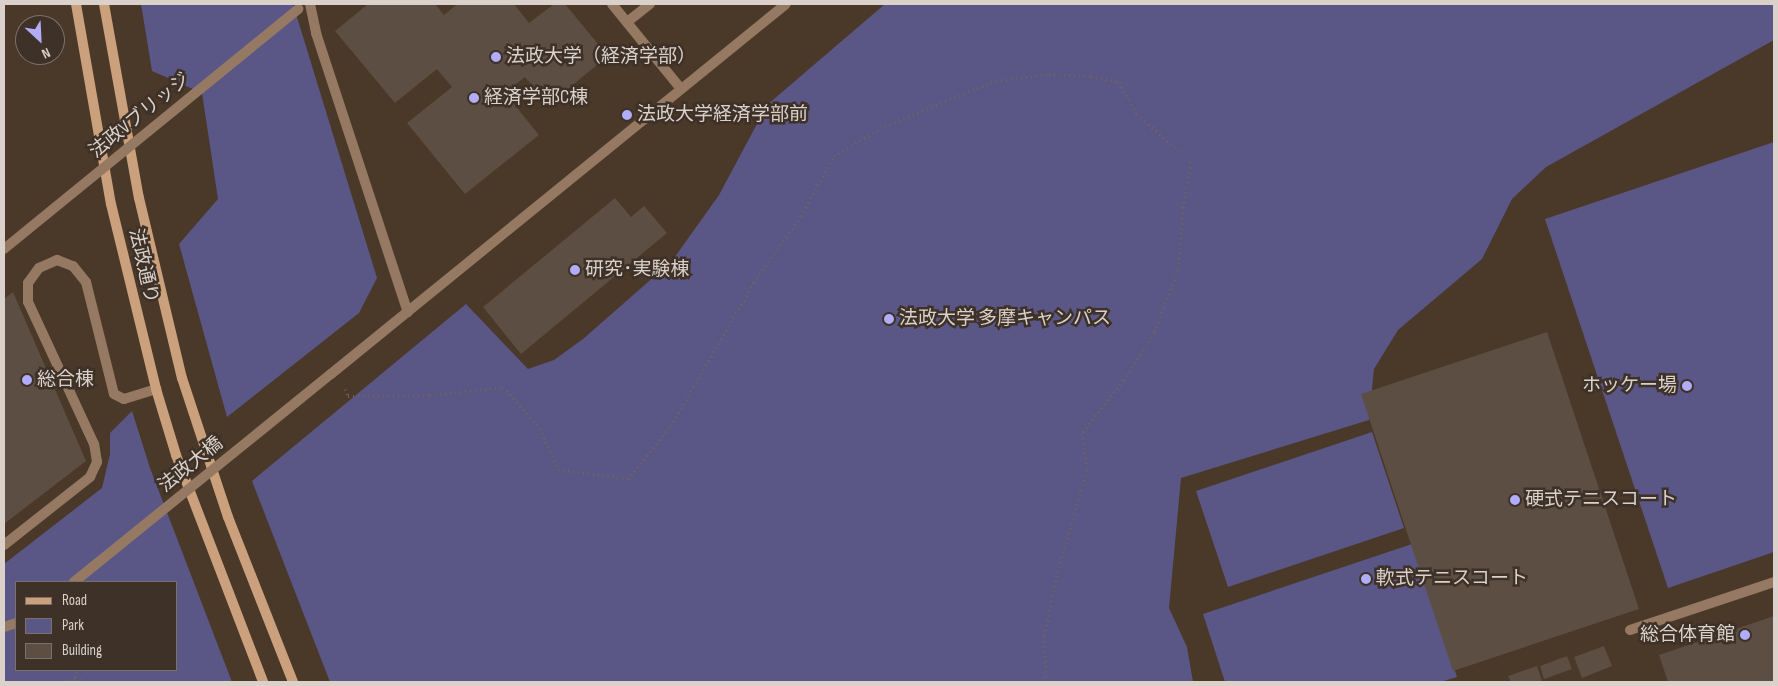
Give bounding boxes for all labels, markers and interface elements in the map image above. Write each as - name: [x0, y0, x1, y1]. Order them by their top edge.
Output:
- north arrow: [15, 15, 65, 65]
- text: N: [39, 44, 53, 62]
- place label: 法政大学（経済学部）: [506, 46, 696, 68]
- marker: 法政大学（経済学部）: [490, 51, 502, 63]
- street label: 法政Vブリッジ: [85, 69, 195, 163]
- place label: 経済学部C棟: [484, 87, 588, 109]
- marker: 経済学部C棟: [468, 92, 480, 104]
- place label: 法政大学経済学部前: [637, 104, 808, 126]
- marker: 法政大学経済学部前: [621, 109, 633, 121]
- street label: 法政通り: [123, 226, 163, 306]
- place label: 研究･実験棟: [585, 259, 689, 281]
- marker: 研究･実験棟: [569, 264, 581, 276]
- place label: 法政大学 多摩キャンパス: [899, 308, 1111, 330]
- marker: 法政大学 多摩キャンパス: [883, 313, 895, 325]
- place label: 総合棟: [37, 369, 94, 391]
- marker: 総合棟: [21, 374, 33, 386]
- place label: ホッケー場: [1582, 375, 1677, 397]
- marker: ホッケー場: [1681, 380, 1693, 392]
- street label: 法政大橋: [154, 432, 228, 498]
- place label: 硬式テニスコート: [1525, 489, 1677, 511]
- marker: 硬式テニスコート: [1509, 494, 1521, 506]
- place label: 軟式テニスコート: [1376, 568, 1528, 590]
- marker: 軟式テニスコート: [1360, 573, 1372, 585]
- legend: [15, 581, 178, 671]
- text: Road: [62, 591, 87, 610]
- text: Park: [62, 616, 84, 635]
- place label: 総合体育館: [1640, 624, 1735, 646]
- marker: 総合体育館: [1739, 629, 1751, 641]
- text: Building: [62, 641, 102, 660]

